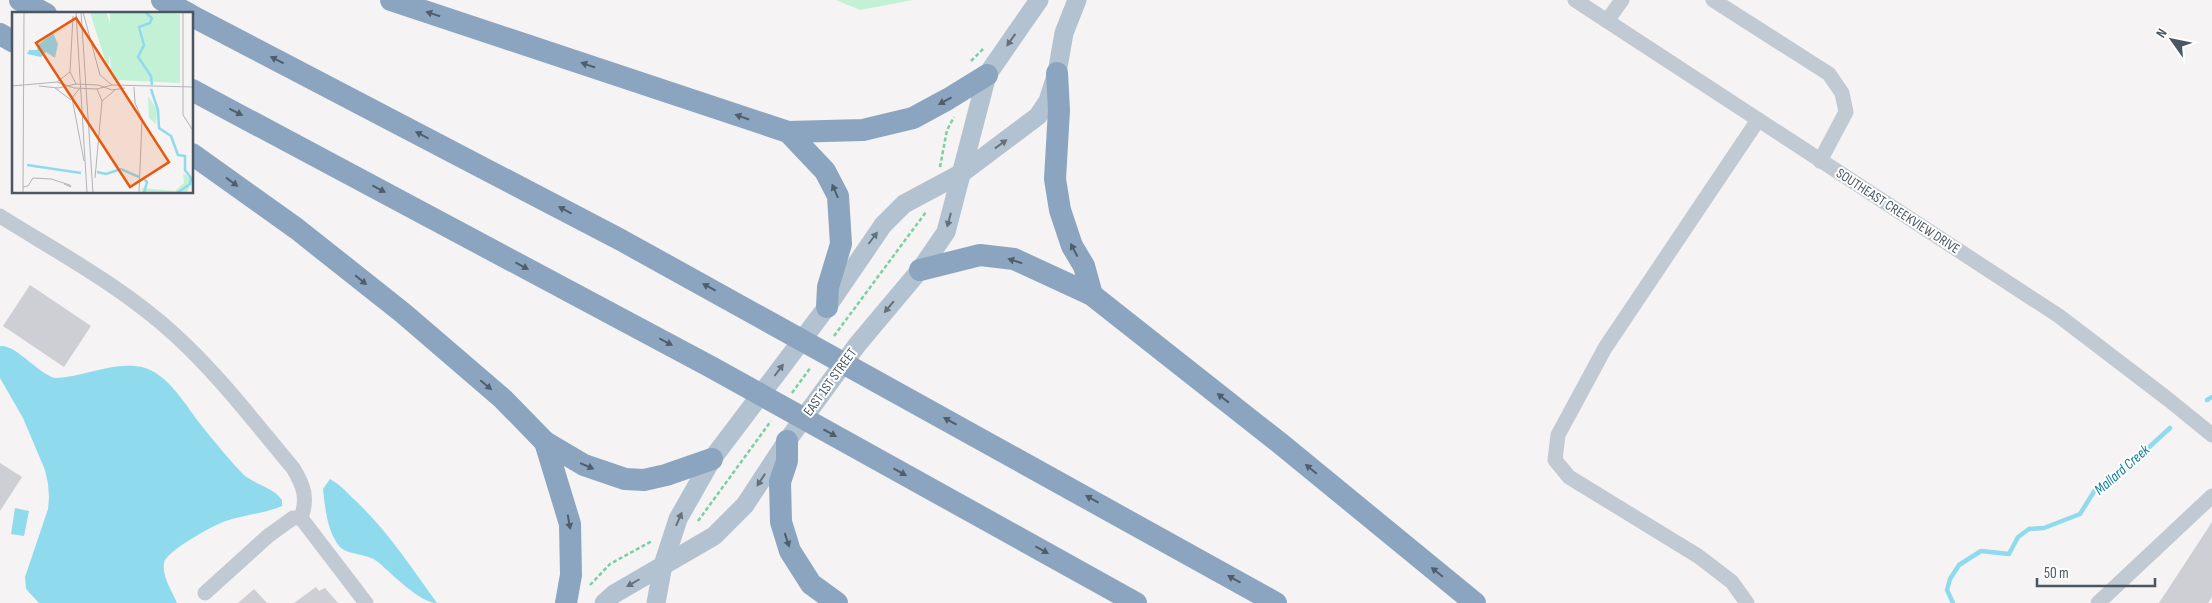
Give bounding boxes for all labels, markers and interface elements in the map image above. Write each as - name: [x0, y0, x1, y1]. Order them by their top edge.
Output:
- one-way arrow: [426, 10, 441, 17]
- inset map: [12, 12, 194, 194]
- north arrow: [2147, 15, 2197, 65]
- text: N: [2152, 25, 2171, 41]
- one-way arrow: [1006, 33, 1016, 47]
- one-way arrow: [270, 56, 285, 64]
- one-way arrow: [580, 61, 595, 68]
- one-way arrow: [939, 96, 952, 105]
- one-way arrow: [229, 108, 243, 116]
- one-way arrow: [734, 113, 749, 120]
- one-way arrow: [415, 130, 428, 139]
- one-way arrow: [994, 139, 1008, 149]
- street label: SOUTHEAST CREEKVIEW DRIVE: [1833, 165, 1963, 257]
- one-way arrow: [225, 177, 239, 187]
- one-way arrow: [830, 183, 839, 198]
- one-way arrow: [372, 185, 386, 193]
- one-way arrow: [559, 206, 572, 215]
- one-way arrow: [945, 212, 953, 227]
- one-way arrow: [868, 232, 879, 245]
- one-way arrow: [1070, 242, 1078, 257]
- one-way arrow: [1008, 257, 1023, 265]
- one-way arrow: [516, 261, 529, 270]
- one-way arrow: [355, 275, 368, 286]
- one-way arrow: [702, 283, 715, 292]
- one-way arrow: [883, 300, 894, 313]
- one-way arrow: [659, 338, 672, 347]
- street label: EAST 1ST STREET: [800, 345, 860, 419]
- one-way arrow: [774, 363, 784, 377]
- one-way arrow: [479, 379, 492, 390]
- one-way arrow: [1217, 393, 1230, 404]
- one-way arrow: [943, 416, 957, 425]
- one-way arrow: [823, 428, 837, 437]
- water label: Mallard Creek: [2090, 441, 2154, 499]
- one-way arrow: [580, 462, 594, 470]
- one-way arrow: [1305, 464, 1318, 475]
- one-way arrow: [893, 467, 907, 476]
- one-way arrow: [757, 474, 766, 487]
- one-way arrow: [1085, 495, 1099, 504]
- one-way arrow: [676, 512, 684, 526]
- one-way arrow: [565, 515, 573, 531]
- one-way arrow: [783, 533, 791, 548]
- one-way arrow: [1035, 546, 1050, 554]
- scale bar: [2037, 556, 2154, 588]
- text: 50 m: [2044, 564, 2069, 583]
- one-way arrow: [1431, 567, 1444, 578]
- one-way arrow: [1226, 575, 1241, 583]
- one-way arrow: [626, 578, 640, 587]

